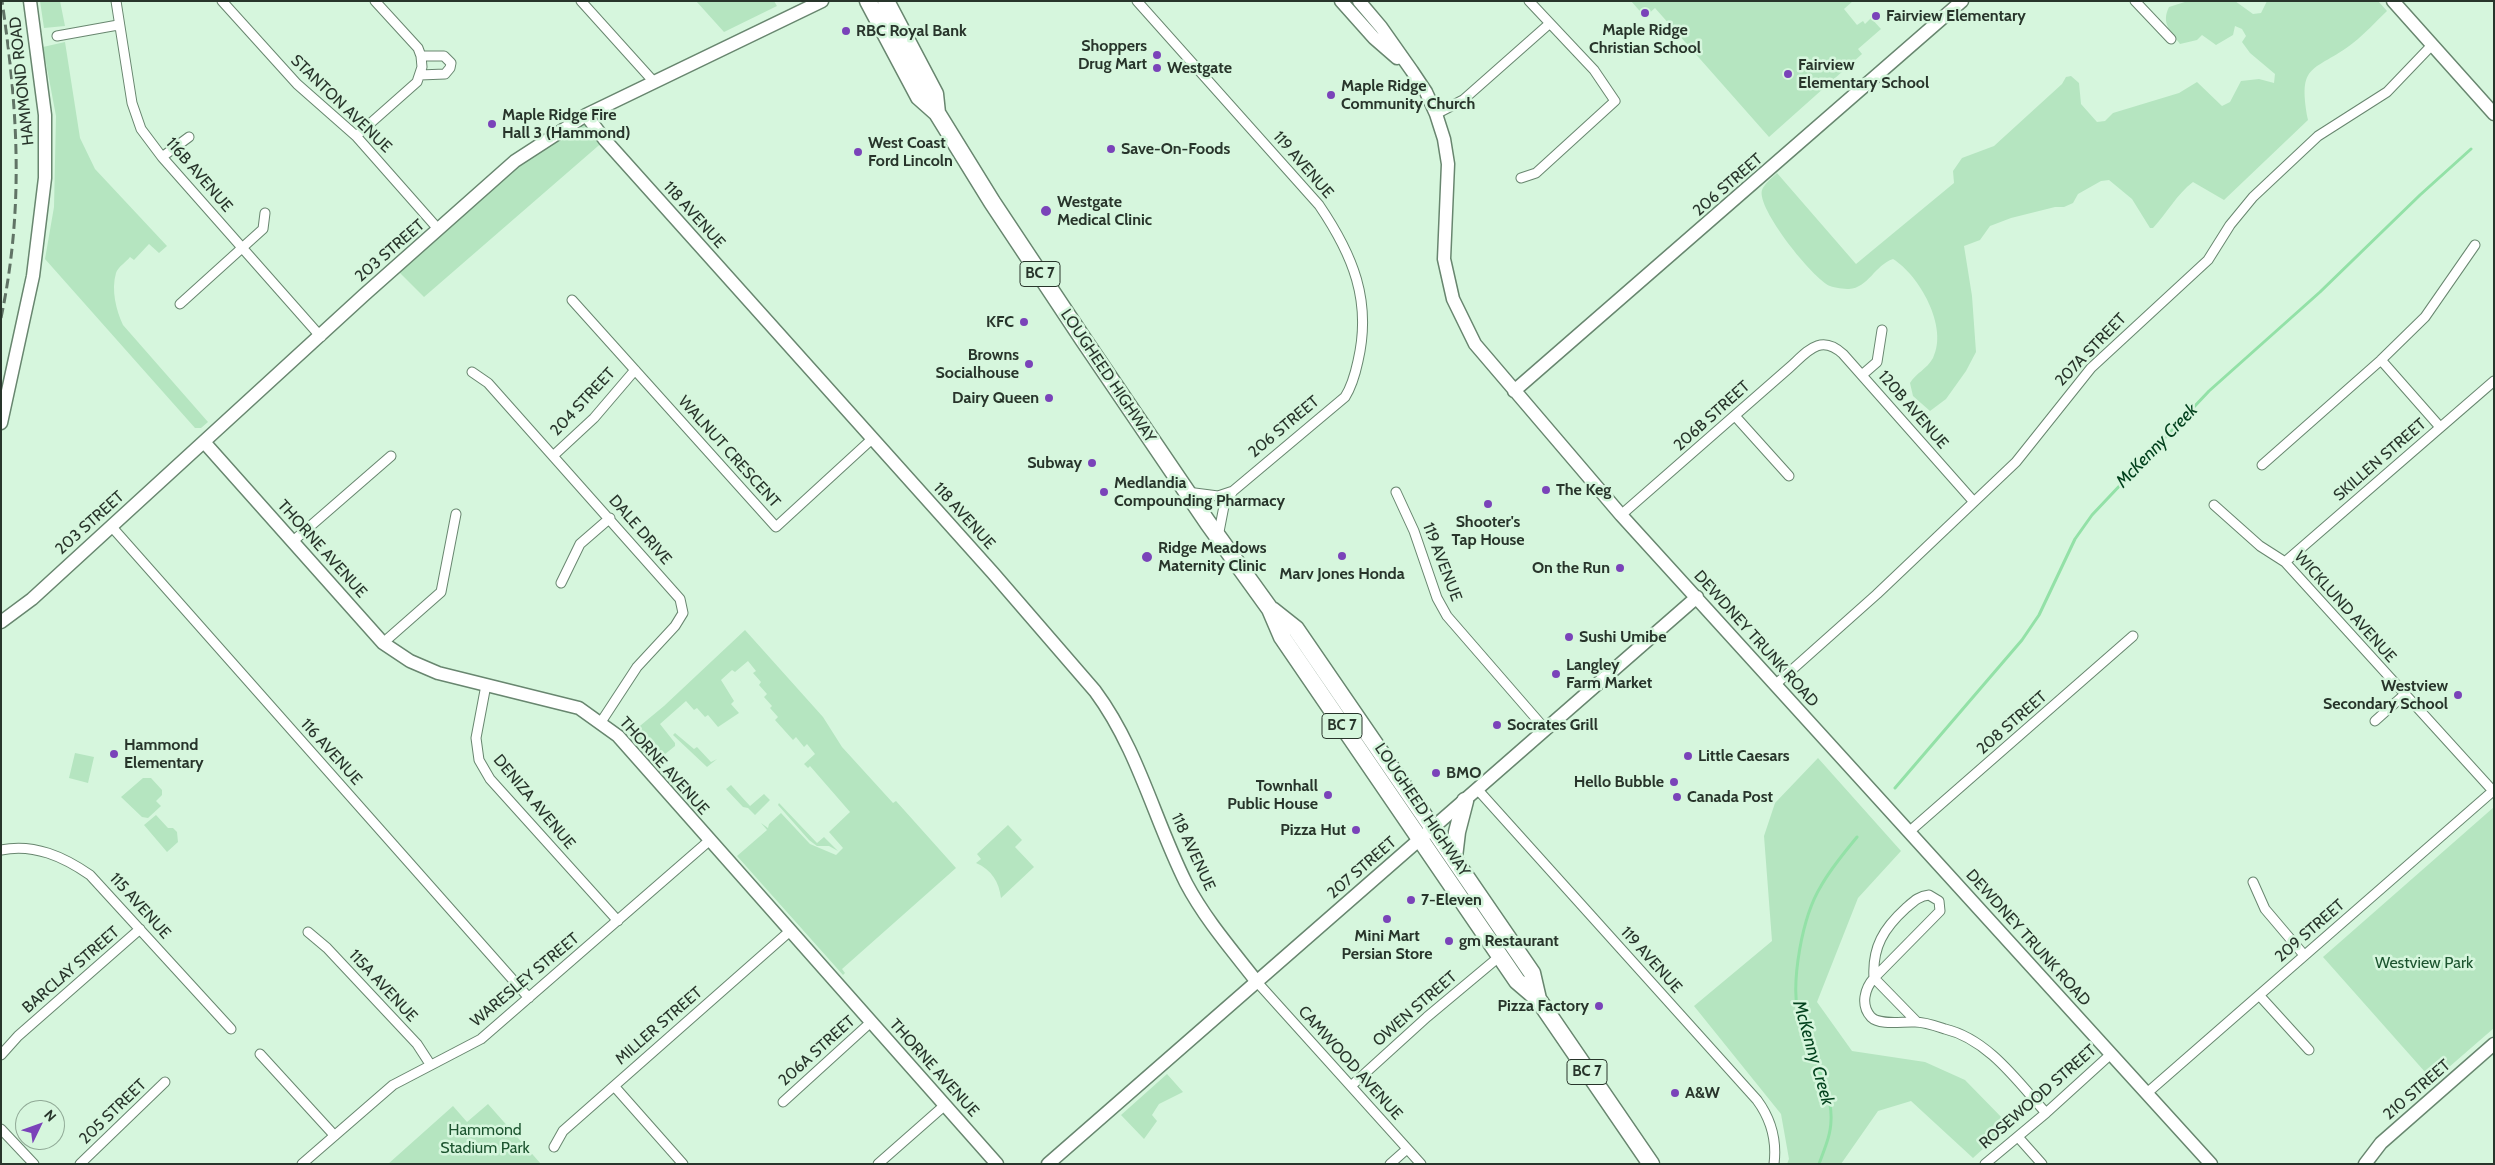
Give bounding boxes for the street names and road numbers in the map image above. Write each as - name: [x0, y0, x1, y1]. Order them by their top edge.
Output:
- street label: HAMMOND ROAD: [6, 16, 38, 146]
- street label: STANTON AVENUE: [287, 51, 395, 157]
- street label: 119 AVENUE: [1269, 128, 1337, 202]
- street label: 116B AVENUE: [162, 134, 236, 216]
- street label: 206 STREET: [1689, 150, 1767, 220]
- street label: 118 AVENUE: [659, 178, 729, 252]
- street label: 203 STREET: [351, 216, 429, 286]
- road number: BC 7: [1020, 262, 1060, 286]
- street label: LOUGHEED HIGHWAY: [1056, 306, 1160, 446]
- street label: 207A STREET: [2051, 310, 2131, 390]
- street label: 204 STREET: [547, 364, 619, 440]
- street label: 120B AVENUE: [1874, 367, 1952, 453]
- street label: 206B STREET: [1670, 377, 1754, 455]
- street label: WALNUT CRESCENT: [674, 392, 784, 512]
- street label: 206 STREET: [1245, 392, 1323, 462]
- street label: SKILLEN STREET: [2330, 415, 2430, 505]
- street label: 118 AVENUE: [929, 479, 999, 553]
- street label: 203 STREET: [52, 487, 128, 559]
- street label: DALE DRIVE: [605, 491, 675, 569]
- street label: THORNE AVENUE: [273, 496, 371, 602]
- street label: 119 AVENUE: [1418, 520, 1466, 604]
- street label: WICKLUND AVENUE: [2290, 547, 2400, 667]
- street label: DEWDNEY TRUNK ROAD: [1690, 567, 1822, 711]
- street label: 208 STREET: [1973, 687, 2051, 759]
- street label: THORNE AVENUE: [615, 713, 713, 819]
- road number: BC 7: [1322, 714, 1362, 738]
- street label: 116 AVENUE: [296, 715, 366, 789]
- street label: LOUGHEED HIGHWAY: [1370, 740, 1474, 880]
- street label: DENIZA AVENUE: [489, 751, 579, 853]
- street label: 118 AVENUE: [1167, 810, 1219, 894]
- street label: 207 STREET: [1324, 833, 1400, 903]
- street label: DEWDNEY TRUNK ROAD: [1962, 866, 2094, 1010]
- street label: 115 AVENUE: [105, 869, 175, 943]
- street label: 209 STREET: [2271, 896, 2349, 966]
- street label: BARCLAY STREET: [19, 923, 123, 1017]
- street label: 119 AVENUE: [1616, 923, 1686, 997]
- street label: WARESLEY STREET: [467, 929, 583, 1031]
- street label: 115A AVENUE: [345, 946, 421, 1026]
- street label: OWEN STREET: [1369, 967, 1461, 1051]
- street label: MILLER STREET: [612, 983, 706, 1069]
- street label: CAMWOOD AVENUE: [1294, 1002, 1406, 1124]
- street label: 206A STREET: [775, 1012, 859, 1090]
- street label: THORNE AVENUE: [885, 1015, 983, 1121]
- street label: ROSEWOOD STREET: [1976, 1041, 2100, 1153]
- street label: 210 STREET: [2380, 1056, 2454, 1124]
- road number: BC 7: [1567, 1060, 1607, 1084]
- street label: 205 STREET: [76, 1075, 150, 1149]

